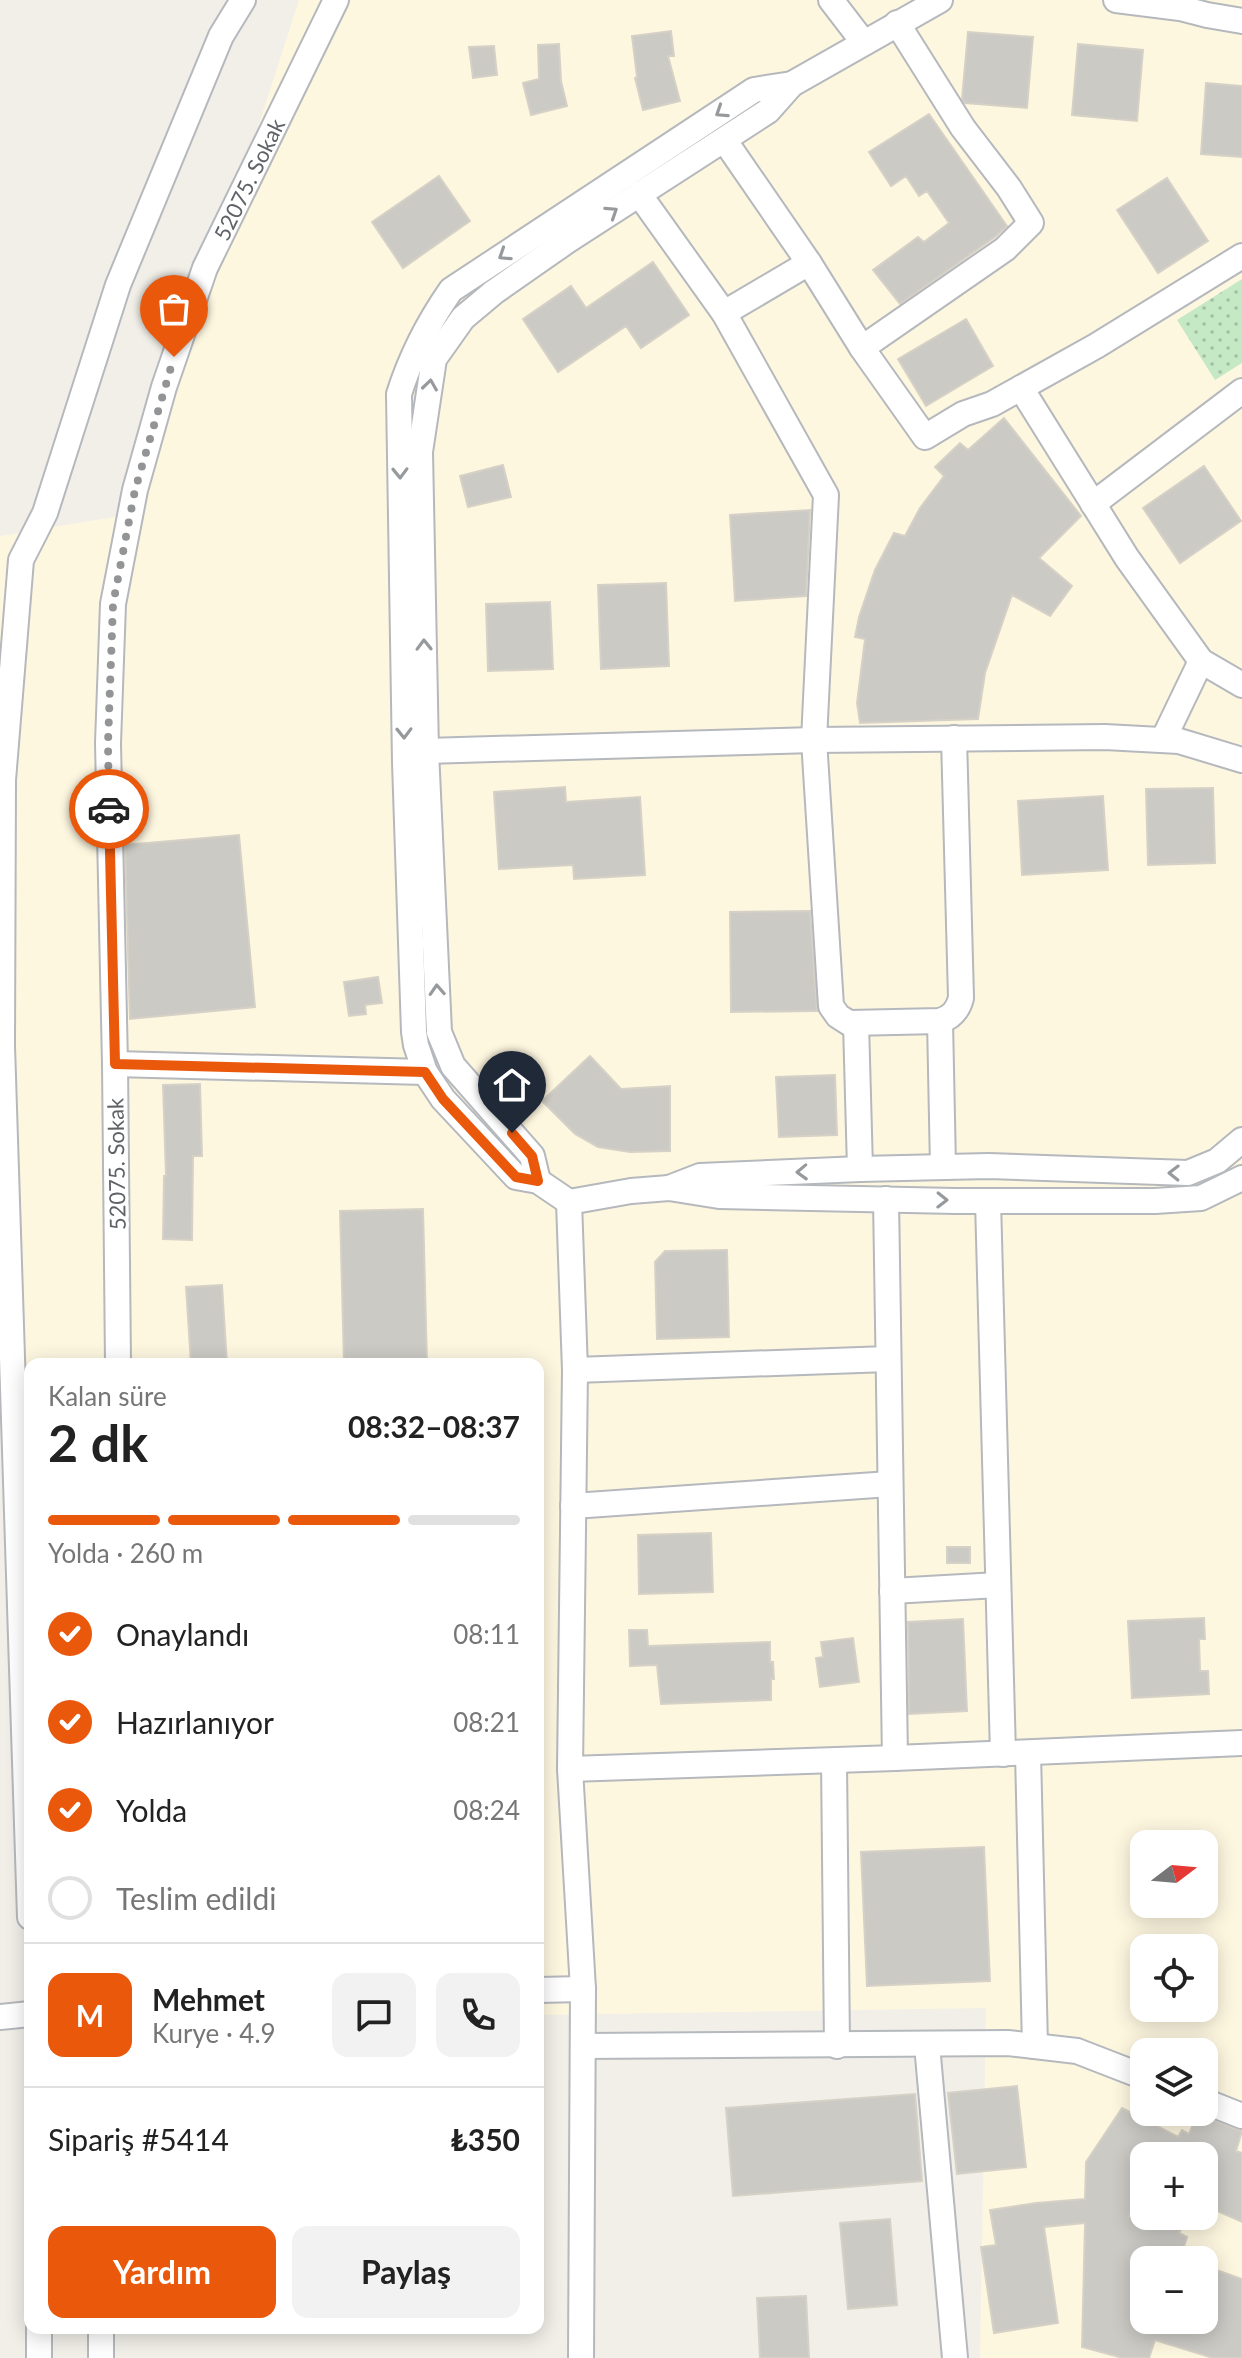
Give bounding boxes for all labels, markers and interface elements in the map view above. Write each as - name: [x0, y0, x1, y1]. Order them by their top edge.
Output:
- one-way arrow: [715, 102, 730, 117]
- street label: 52075. Sokak: [207, 113, 290, 245]
- one-way arrow: [603, 207, 617, 222]
- one-way arrow: [498, 245, 512, 260]
- pin: [140, 275, 208, 357]
- icon: bag: [152, 287, 196, 331]
- one-way arrow: [421, 379, 438, 392]
- one-way arrow: [391, 467, 409, 480]
- one-way arrow: [415, 638, 433, 651]
- one-way arrow: [396, 727, 413, 740]
- courier: [69, 769, 149, 849]
- icon: car: [87, 787, 131, 831]
- one-way arrow: [429, 983, 446, 996]
- pin: [478, 1051, 546, 1133]
- icon: home: [490, 1063, 534, 1107]
- street label: 52075. Sokak: [101, 1097, 131, 1230]
- one-way arrow: [795, 1163, 808, 1180]
- one-way arrow: [1167, 1164, 1180, 1182]
- one-way arrow: [936, 1192, 949, 1209]
- text: Kalan süre: [48, 1380, 167, 1412]
- text: 08:32–08:37: [348, 1408, 520, 1444]
- text: 2 dk: [48, 1411, 148, 1473]
- text: Yolda · 260 m: [48, 1537, 203, 1569]
- icon: check: [48, 1612, 92, 1656]
- text: Onaylandı: [116, 1616, 249, 1652]
- text: 08:11: [453, 1618, 520, 1650]
- icon: check: [48, 1700, 92, 1744]
- text: Hazırlanıyor: [116, 1704, 274, 1740]
- text: 08:21: [453, 1706, 520, 1738]
- icon: check: [48, 1788, 92, 1832]
- text: Yolda: [116, 1792, 187, 1828]
- text: 08:24: [453, 1794, 520, 1826]
- north arrow: [1130, 1830, 1218, 1918]
- map controls: [1130, 1830, 1218, 2334]
- text: Teslim edildi: [116, 1880, 276, 1916]
- button: locate: [1130, 1934, 1218, 2022]
- button: chat: [332, 1973, 416, 2057]
- button: phone: [436, 1973, 520, 2057]
- text: Mehmet: [152, 1981, 265, 2017]
- text: M: [76, 1997, 104, 2033]
- text: Kurye · 4.9: [152, 2017, 276, 2049]
- button: layers: [1130, 2038, 1218, 2126]
- text: Sipariş #5414: [48, 2121, 229, 2157]
- text: ₺350: [450, 2121, 520, 2157]
- button: +: [1130, 2142, 1218, 2230]
- button: Yardım: [48, 2226, 276, 2318]
- button: Paylaş: [292, 2226, 520, 2318]
- button: −: [1130, 2246, 1218, 2334]

